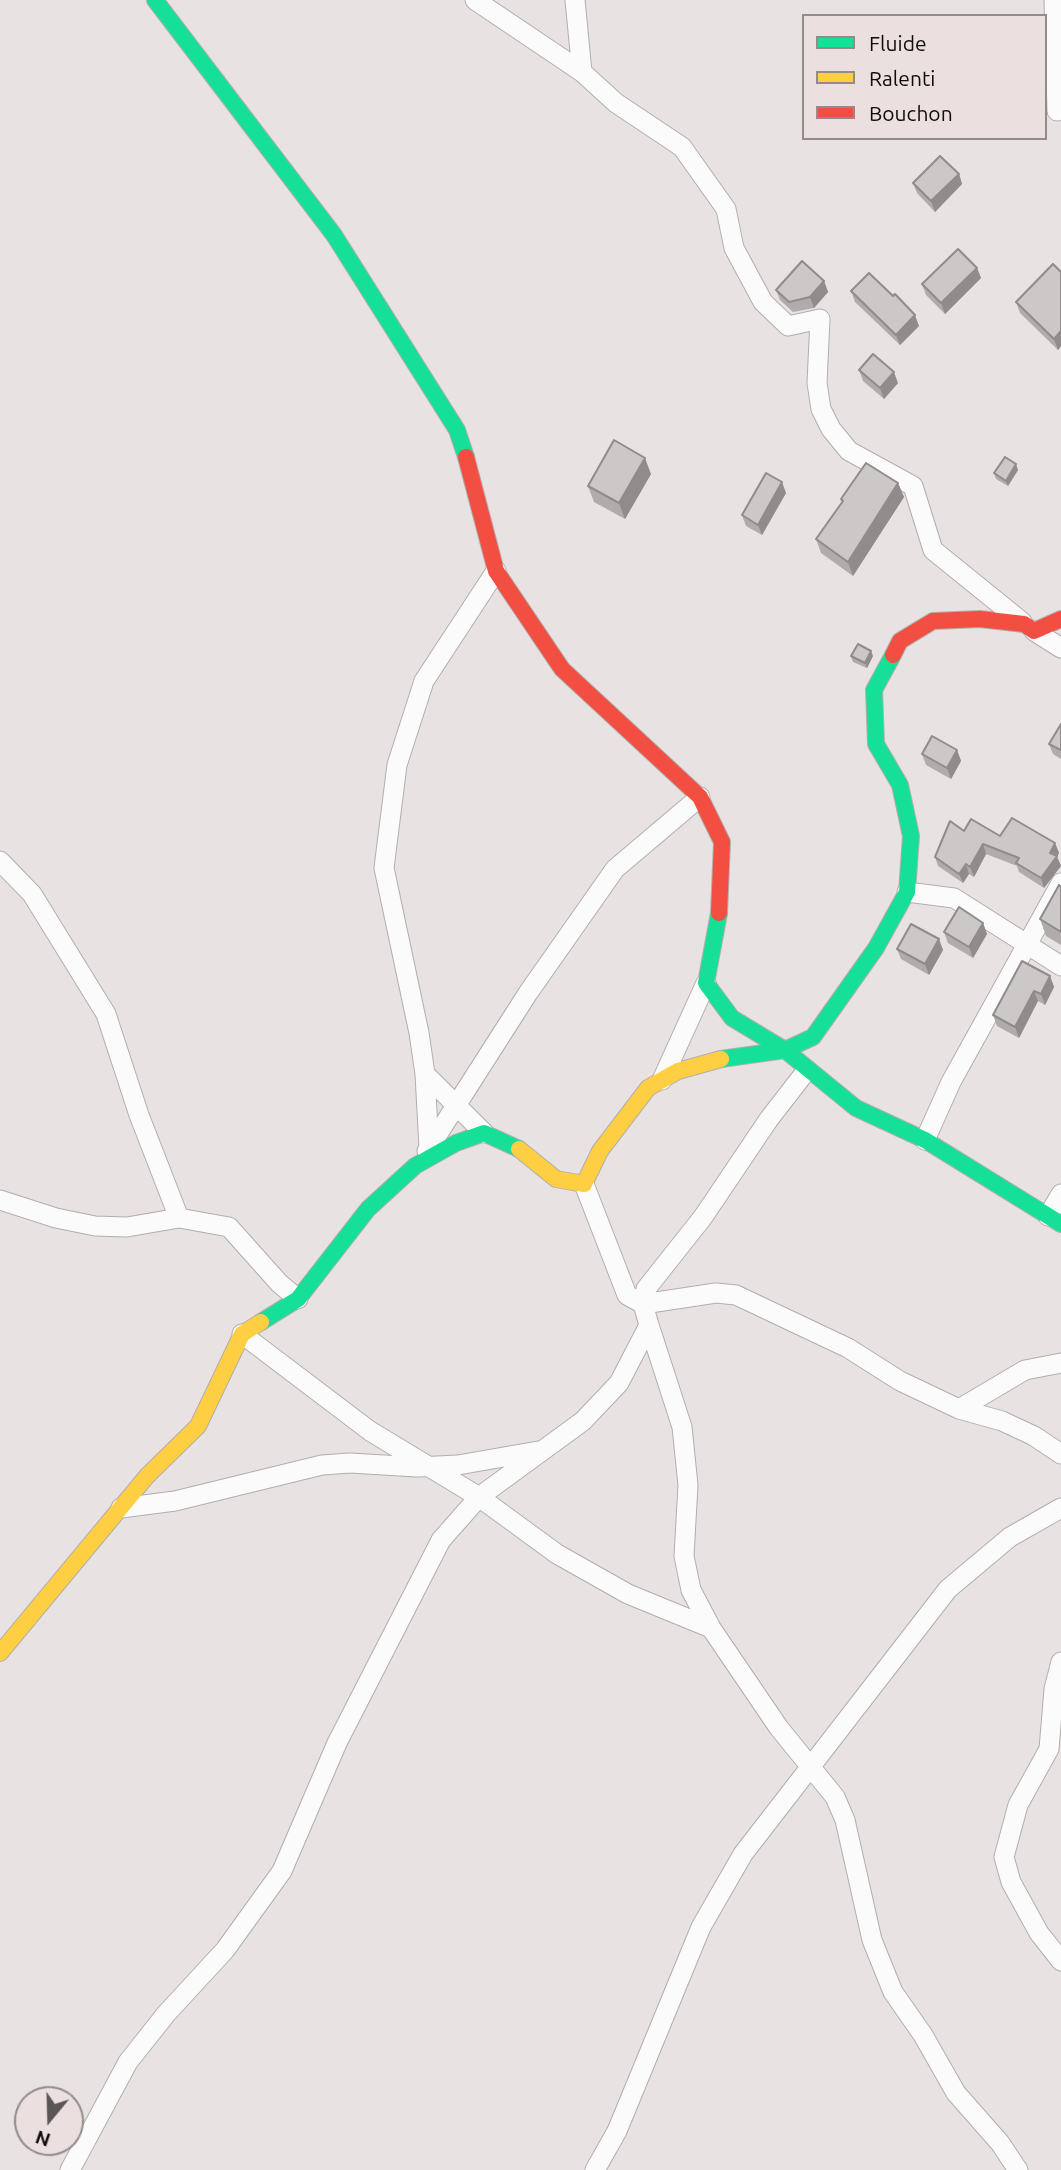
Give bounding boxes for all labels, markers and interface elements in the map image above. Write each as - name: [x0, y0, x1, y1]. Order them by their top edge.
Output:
- legend: [802, 14, 1047, 140]
- text: Fluide: [869, 31, 927, 55]
- text: Ralenti: [869, 66, 935, 90]
- text: Bouchon: [869, 101, 953, 125]
- north arrow: [14, 2086, 84, 2156]
- text: N: [33, 2126, 53, 2152]

